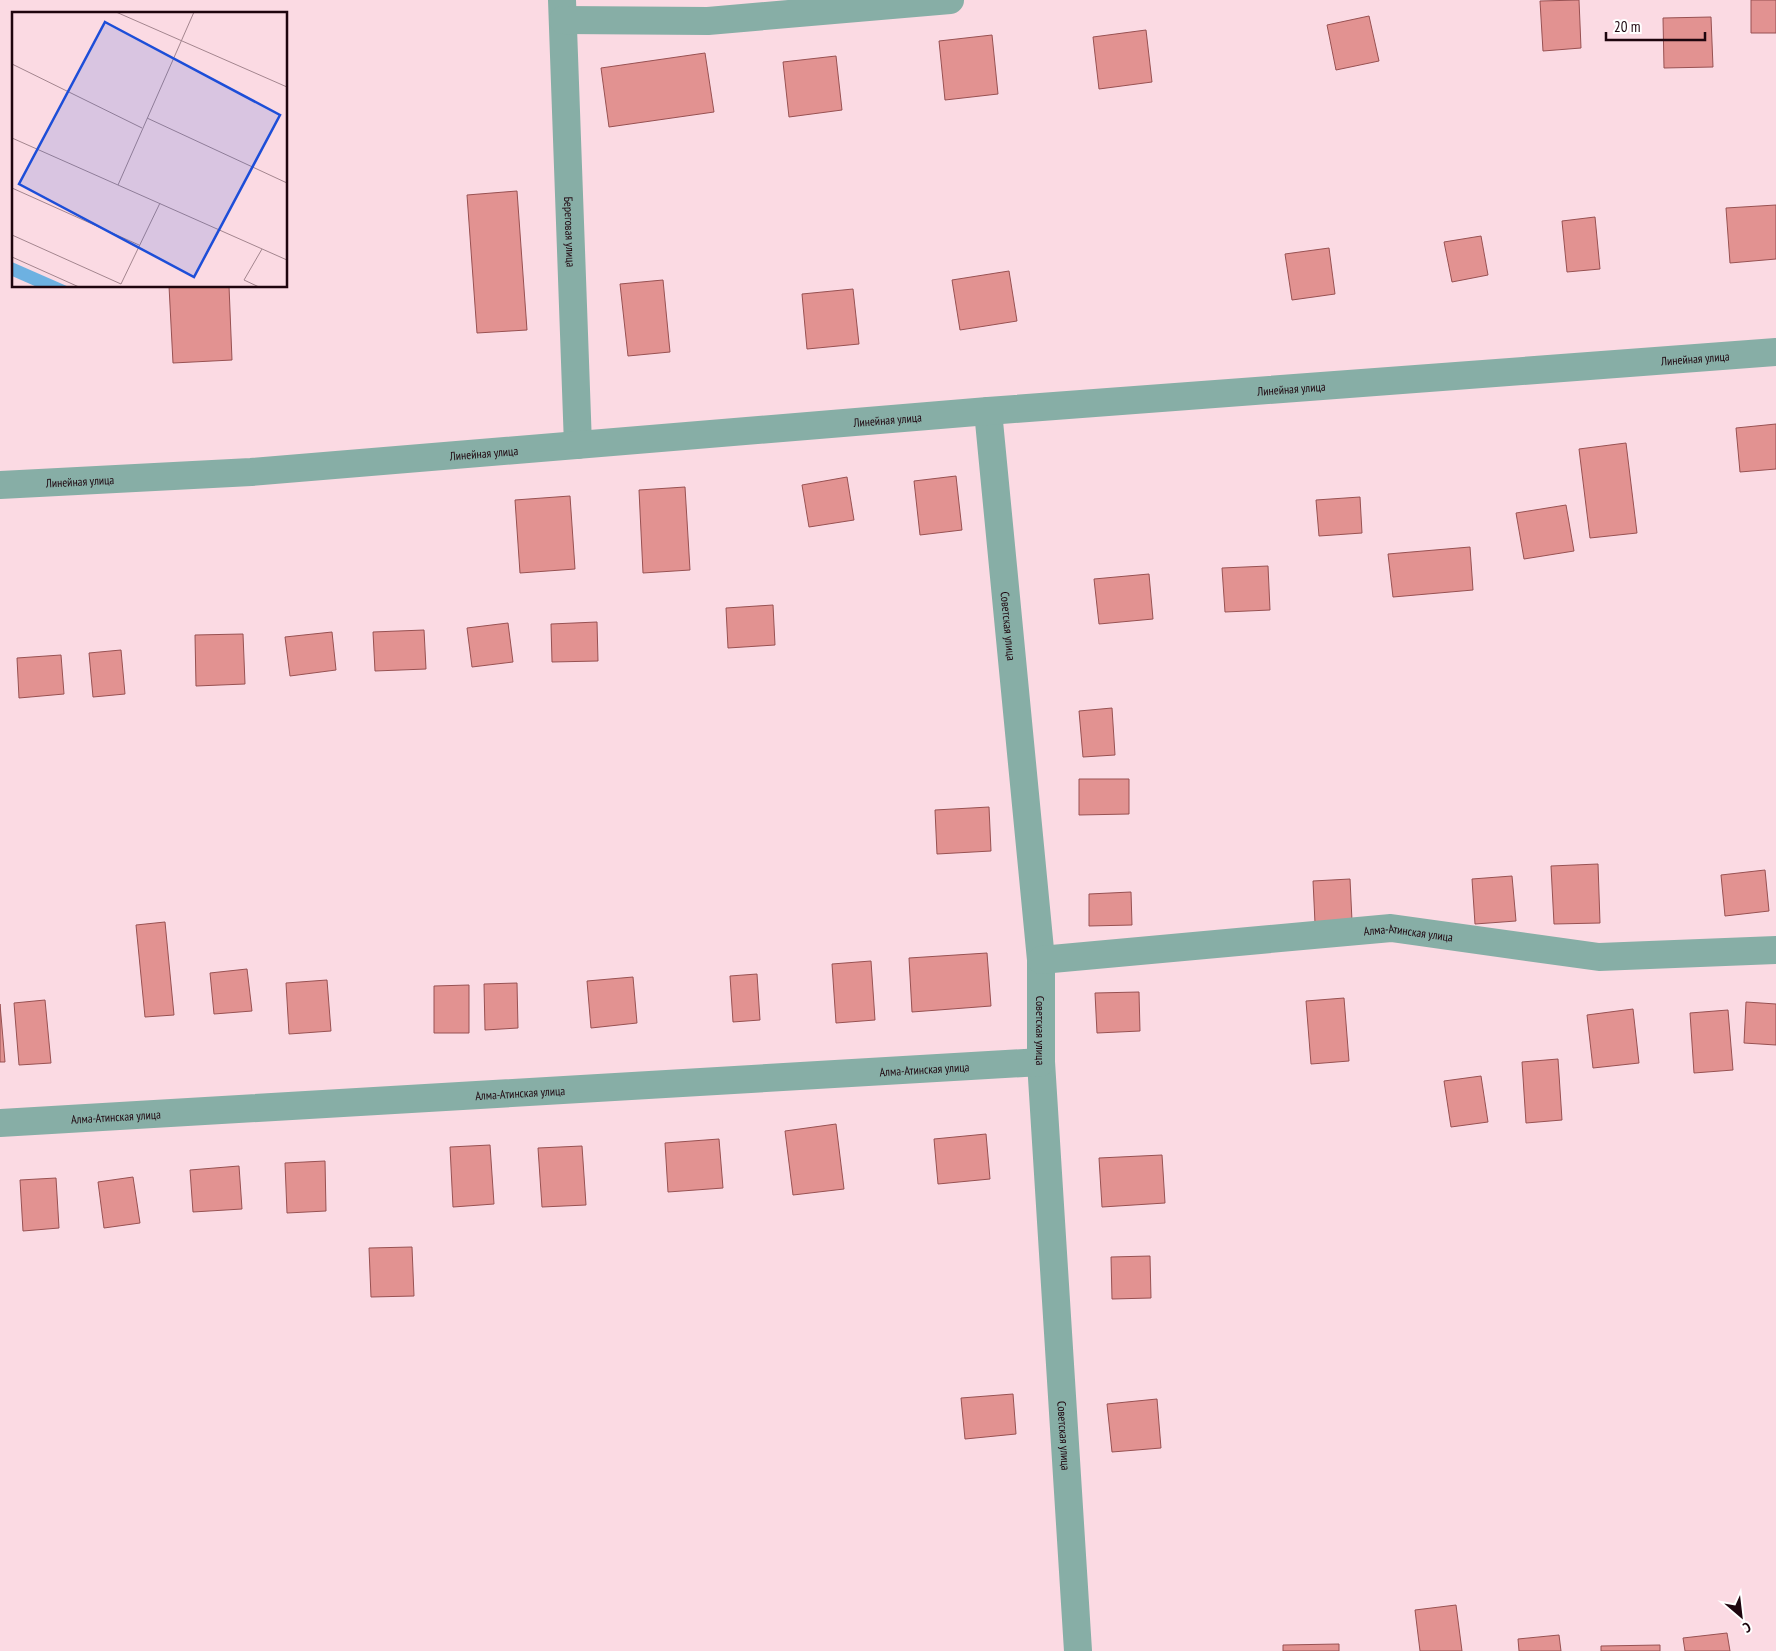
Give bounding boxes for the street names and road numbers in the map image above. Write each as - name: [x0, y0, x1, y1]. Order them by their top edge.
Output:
- street label: Береговая улица: [562, 196, 579, 268]
- street label: Линейная улица: [1659, 348, 1730, 368]
- street label: Линейная улица: [1256, 378, 1326, 398]
- street label: Линейная улица: [852, 409, 922, 430]
- street label: Линейная улица: [448, 442, 519, 463]
- street label: Линейная улица: [44, 472, 115, 490]
- street label: Советская улица: [998, 591, 1020, 661]
- street label: Алма-Атинская улица: [1363, 920, 1454, 944]
- street label: Советская улица: [1033, 996, 1049, 1066]
- street label: Алма-Атинская улица: [879, 1059, 970, 1079]
- street label: Алма-Атинская улица: [475, 1082, 566, 1103]
- street label: Алма-Атинская улица: [70, 1106, 161, 1126]
- street label: Советская улица: [1055, 1401, 1074, 1471]

